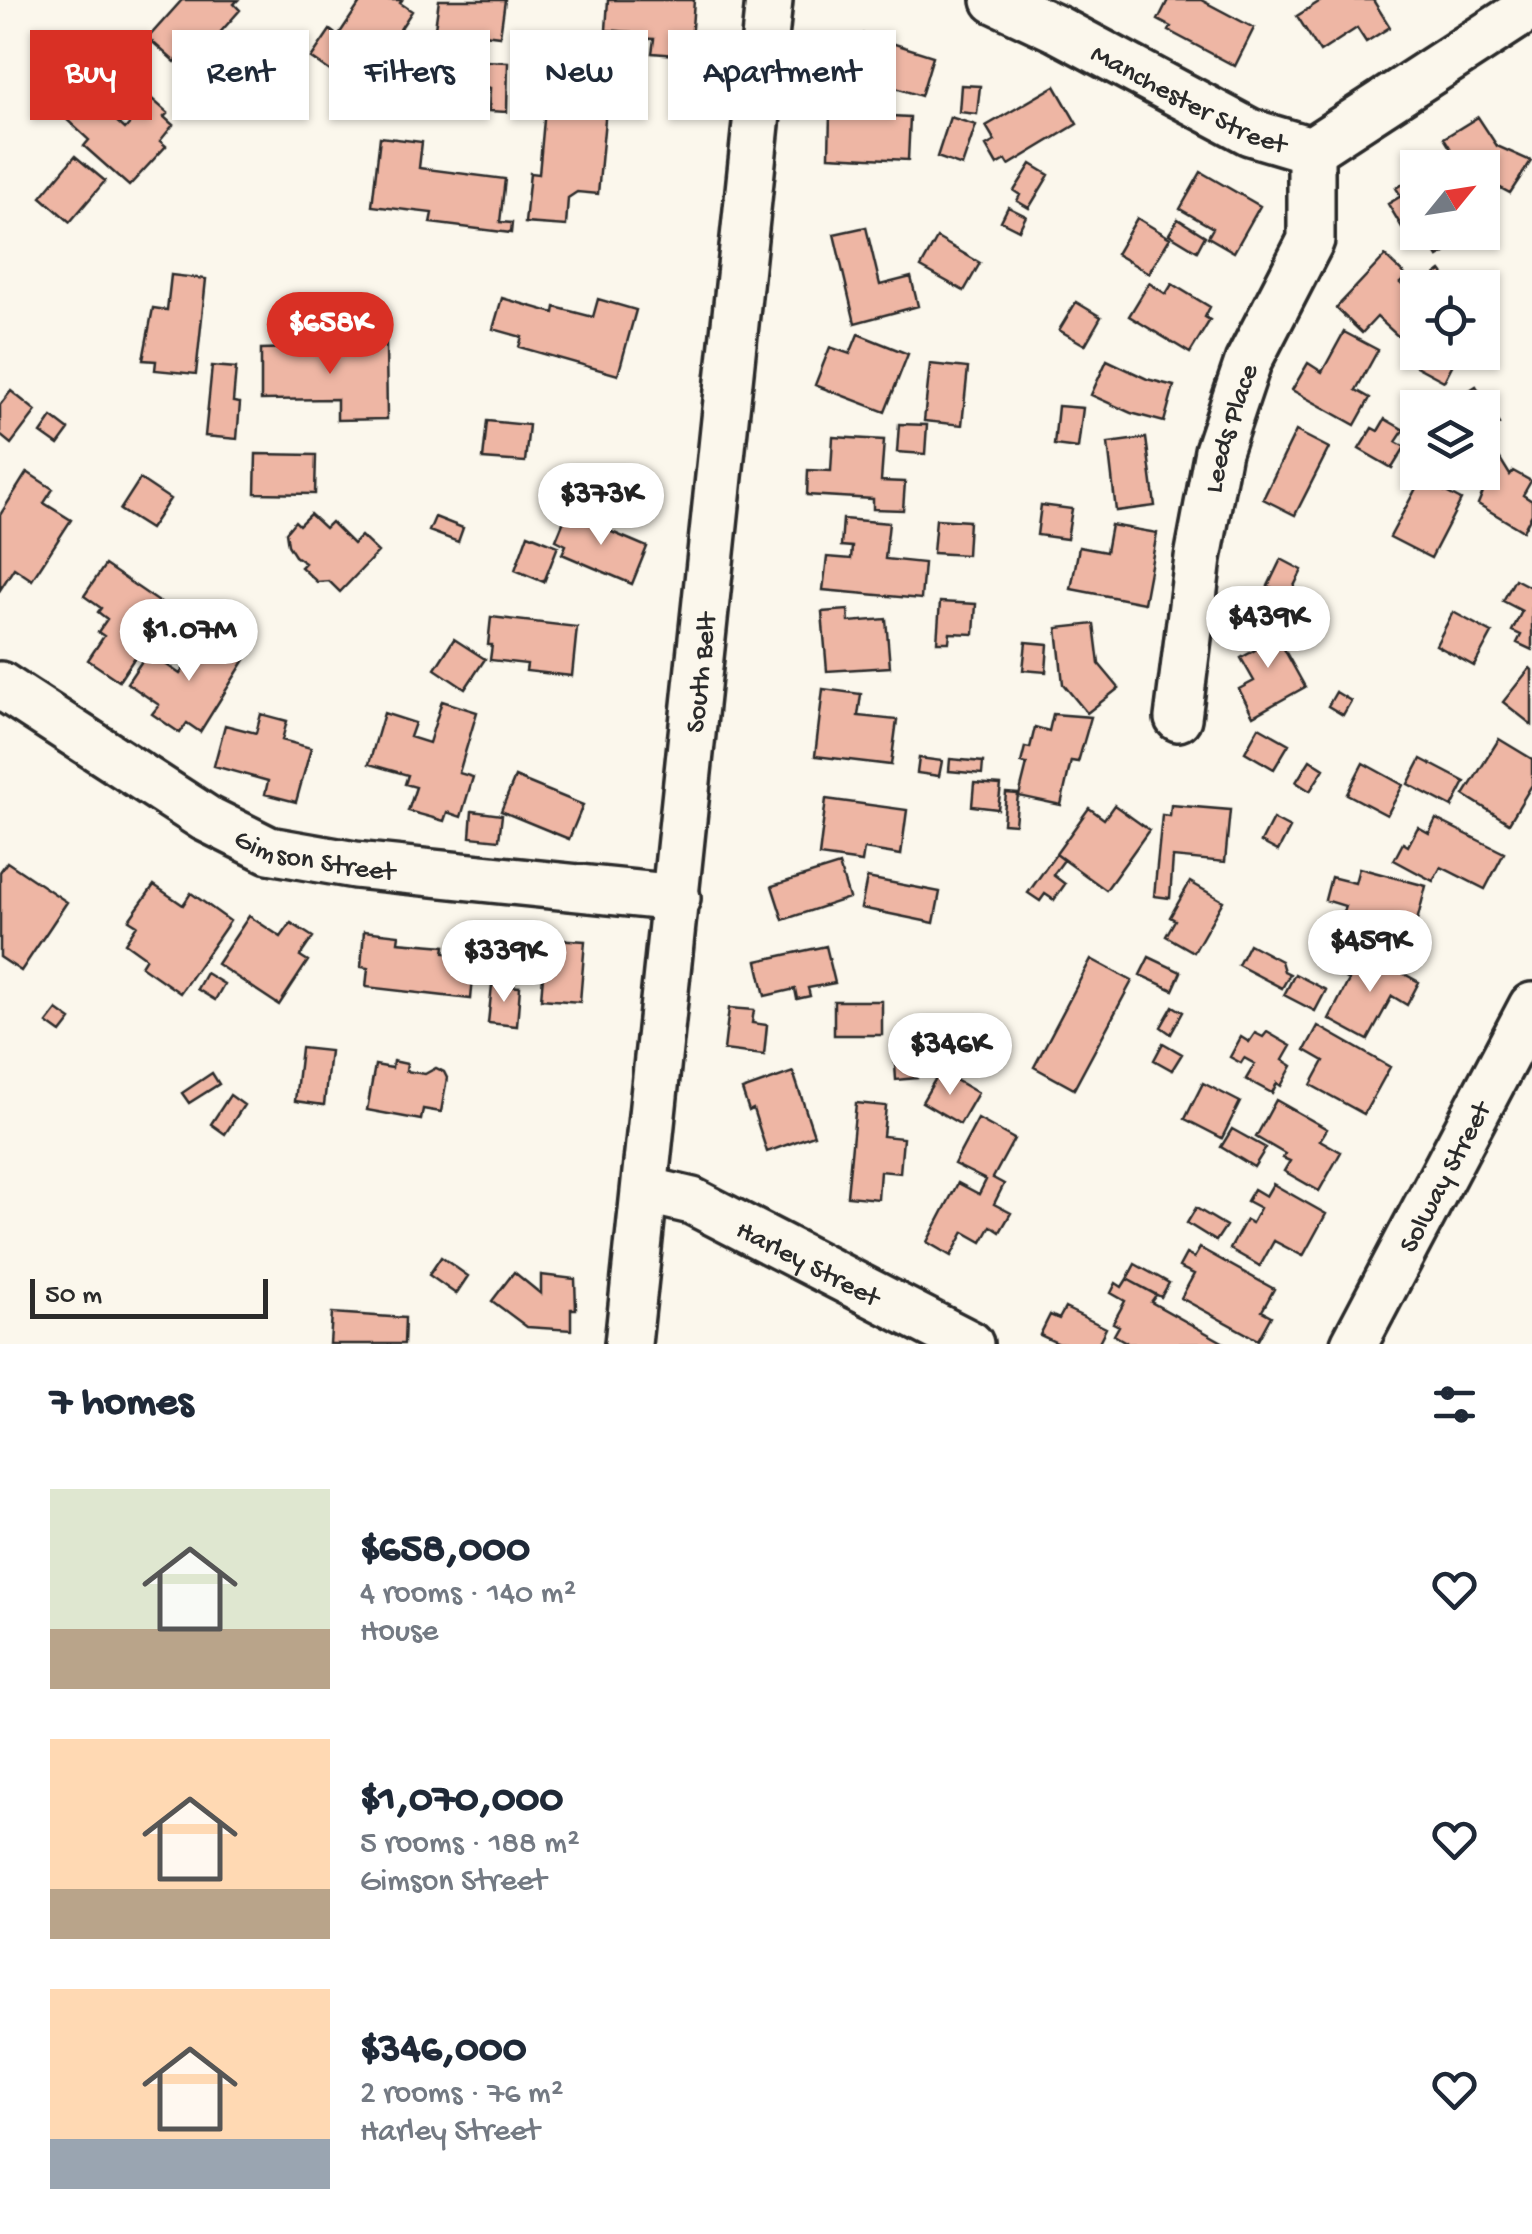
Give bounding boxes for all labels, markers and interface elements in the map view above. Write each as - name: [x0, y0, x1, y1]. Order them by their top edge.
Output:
- chip: Buy: [30, 30, 152, 120]
- chip: Rent: [172, 30, 309, 120]
- chip: Filters: [329, 30, 490, 120]
- chip: New: [510, 30, 648, 120]
- chip: Apartment: [668, 30, 896, 120]
- street label: Manchester Street: [1084, 38, 1292, 164]
- north arrow: [1400, 150, 1500, 250]
- map controls: [1400, 150, 1500, 490]
- button: locate: [1400, 270, 1500, 370]
- pin: $658K: [260, 292, 400, 377]
- text: $658K: [289, 305, 371, 343]
- street label: Leeds Place: [1198, 360, 1267, 496]
- button: layers: [1400, 390, 1500, 490]
- pin: $373K: [531, 463, 671, 548]
- text: $373K: [560, 476, 642, 514]
- pin: $439K: [1198, 586, 1338, 671]
- pin: $1.07M: [108, 599, 270, 684]
- text: $439K: [1228, 599, 1308, 637]
- street label: South Belt: [680, 609, 726, 735]
- text: $1.07M: [142, 612, 236, 650]
- street label: Gimson Street: [228, 823, 399, 890]
- pin: $459K: [1300, 910, 1440, 995]
- pin: $339K: [434, 920, 574, 1005]
- text: $459K: [1330, 923, 1410, 961]
- text: $339K: [463, 933, 545, 971]
- pin: $346K: [880, 1013, 1020, 1098]
- text: $346K: [910, 1026, 990, 1064]
- street label: Solway Street: [1393, 1095, 1501, 1259]
- street label: Harley Street: [730, 1215, 887, 1317]
- scale bar: [30, 1274, 268, 1318]
- text: 50 m: [45, 1280, 102, 1313]
- icon: filters: [1427, 1377, 1482, 1432]
- text: 7 homes: [50, 1380, 193, 1429]
- text: $658,000: [360, 1527, 530, 1576]
- icon: home: [130, 1529, 250, 1649]
- icon: heart: [1427, 1562, 1482, 1617]
- text: 4 rooms · 140 m²: [360, 1576, 576, 1614]
- text: House: [360, 1614, 438, 1652]
- text: $1,070,000: [360, 1777, 563, 1826]
- icon: home: [130, 1779, 250, 1899]
- icon: heart: [1427, 1812, 1482, 1867]
- text: 5 rooms · 188 m²: [360, 1826, 580, 1864]
- text: Gimson Street: [360, 1864, 546, 1902]
- text: $346,000: [360, 2027, 527, 2076]
- icon: home: [130, 2029, 250, 2149]
- icon: heart: [1427, 2062, 1482, 2117]
- text: 2 rooms · 76 m²: [360, 2076, 563, 2114]
- text: Harley Street: [360, 2114, 540, 2152]

